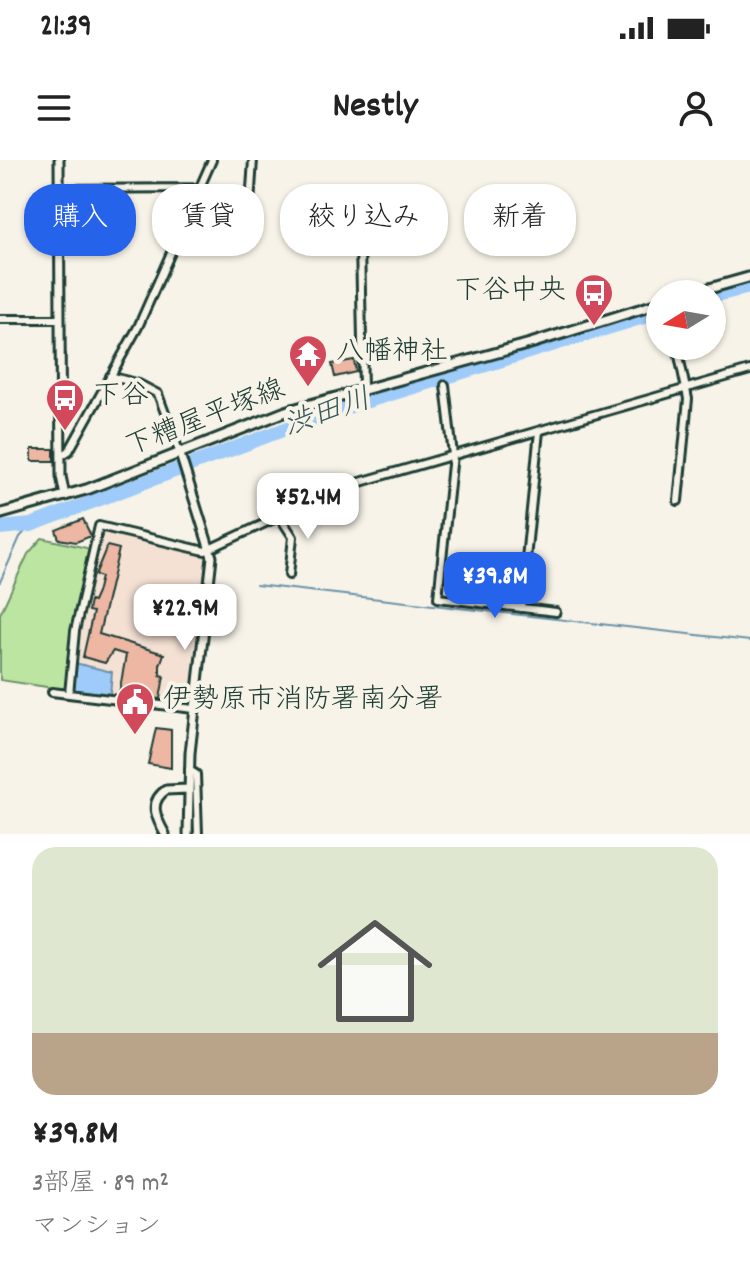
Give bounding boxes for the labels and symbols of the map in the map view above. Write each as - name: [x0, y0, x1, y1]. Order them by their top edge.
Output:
- bus stop icon: 下谷中央: [573, 272, 615, 327]
- place label: 下谷中央: [454, 273, 566, 313]
- north arrow: [646, 280, 726, 360]
- temple icon: 八幡神社: [287, 333, 329, 388]
- place label: 八幡神社: [336, 334, 448, 374]
- street label: 下糟屋平塚線: [120, 371, 292, 469]
- bus stop icon: 下谷: [44, 377, 86, 432]
- place label: 下谷: [93, 378, 149, 418]
- water label: 渋田川: [278, 380, 378, 450]
- pin: ¥52.4M: [243, 473, 373, 541]
- pin: ¥39.8M: [430, 552, 560, 620]
- pin: ¥22.9M: [120, 584, 250, 652]
- public building icon: 伊勢原市消防署南分署: [114, 681, 156, 736]
- place label: 伊勢原市消防署南分署: [163, 682, 443, 722]

